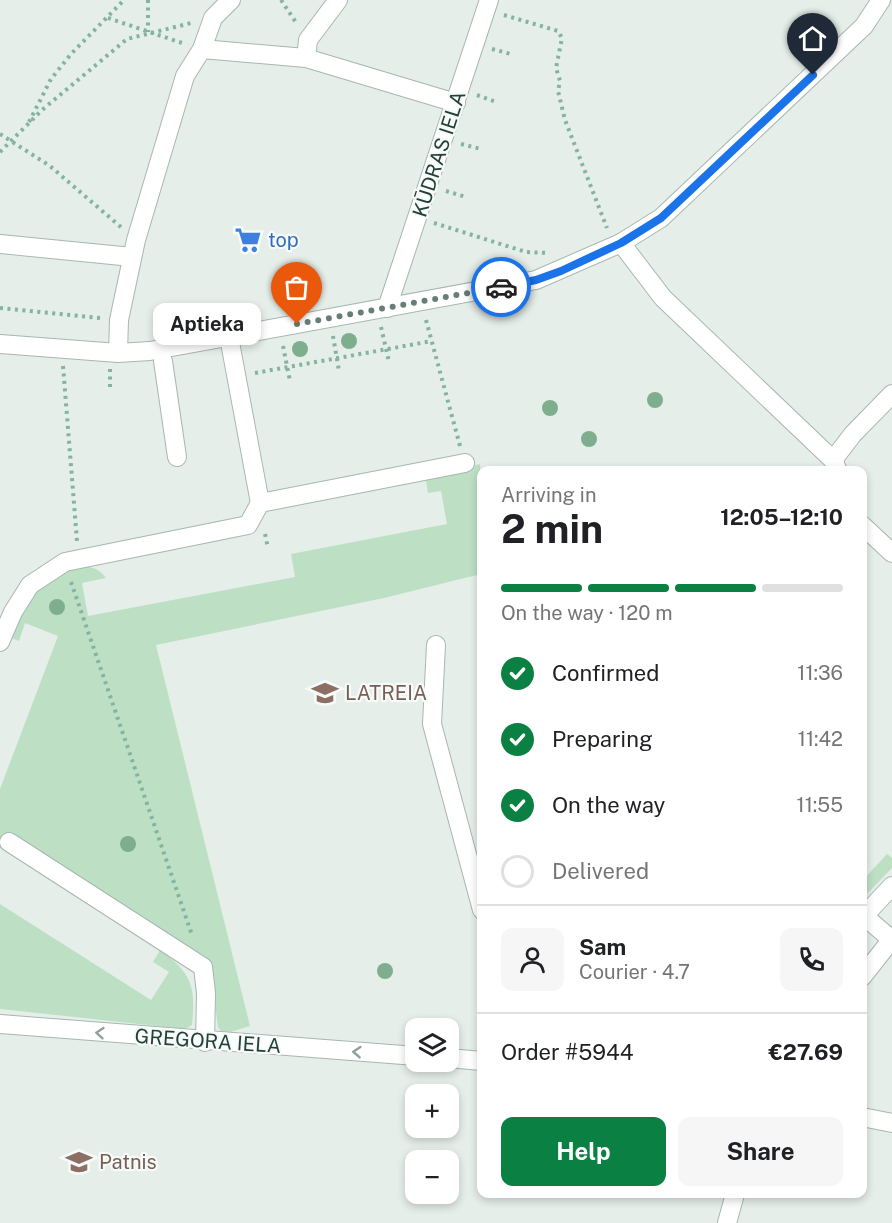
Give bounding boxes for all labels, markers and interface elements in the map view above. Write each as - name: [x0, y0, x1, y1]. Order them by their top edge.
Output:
- pin: [787, 13, 838, 75]
- icon: home: [796, 22, 829, 55]
- street label: KŪDRAS IELA: [406, 88, 471, 220]
- supermarket icon: top: [233, 225, 263, 255]
- place label: top: [268, 228, 299, 252]
- courier: [471, 257, 531, 317]
- pin: [271, 262, 322, 324]
- icon: bag: [280, 271, 313, 304]
- icon: car: [485, 271, 518, 304]
- callout: Aptieka: [153, 303, 261, 345]
- text: Aptieka: [170, 312, 244, 336]
- text: Arriving in: [501, 483, 596, 507]
- text: 12:05–12:10: [720, 504, 843, 530]
- text: 2 min: [501, 506, 603, 552]
- text: On the way · 120 m: [501, 601, 673, 625]
- icon: check: [501, 657, 534, 690]
- text: Confirmed: [552, 660, 659, 686]
- text: 11:36: [797, 661, 843, 685]
- school or university icon: LATREIA: [310, 678, 340, 708]
- place label: LATREIA: [345, 681, 427, 705]
- icon: check: [501, 723, 534, 756]
- text: Preparing: [552, 726, 653, 752]
- text: 11:42: [798, 727, 843, 751]
- icon: check: [501, 789, 534, 822]
- text: On the way: [552, 792, 665, 818]
- text: 11:55: [797, 793, 843, 817]
- text: Delivered: [552, 858, 649, 884]
- button: person: [501, 928, 564, 991]
- button: phone: [780, 928, 843, 991]
- text: Sam: [579, 934, 626, 960]
- text: Courier · 4.7: [579, 960, 690, 984]
- map controls: [405, 1018, 459, 1204]
- button: layers: [405, 1018, 459, 1072]
- street label: GREGORA IELA: [134, 1024, 282, 1058]
- one-way arrow: [95, 1027, 104, 1040]
- text: Order #5944: [501, 1039, 634, 1065]
- text: €27.69: [769, 1039, 843, 1065]
- one-way arrow: [353, 1045, 362, 1058]
- button: +: [405, 1084, 459, 1138]
- button: Help: [501, 1117, 666, 1186]
- button: Share: [678, 1117, 843, 1186]
- school or university icon: Patnis: [64, 1147, 94, 1177]
- place label: Patnis: [99, 1150, 157, 1174]
- button: −: [405, 1150, 459, 1204]

